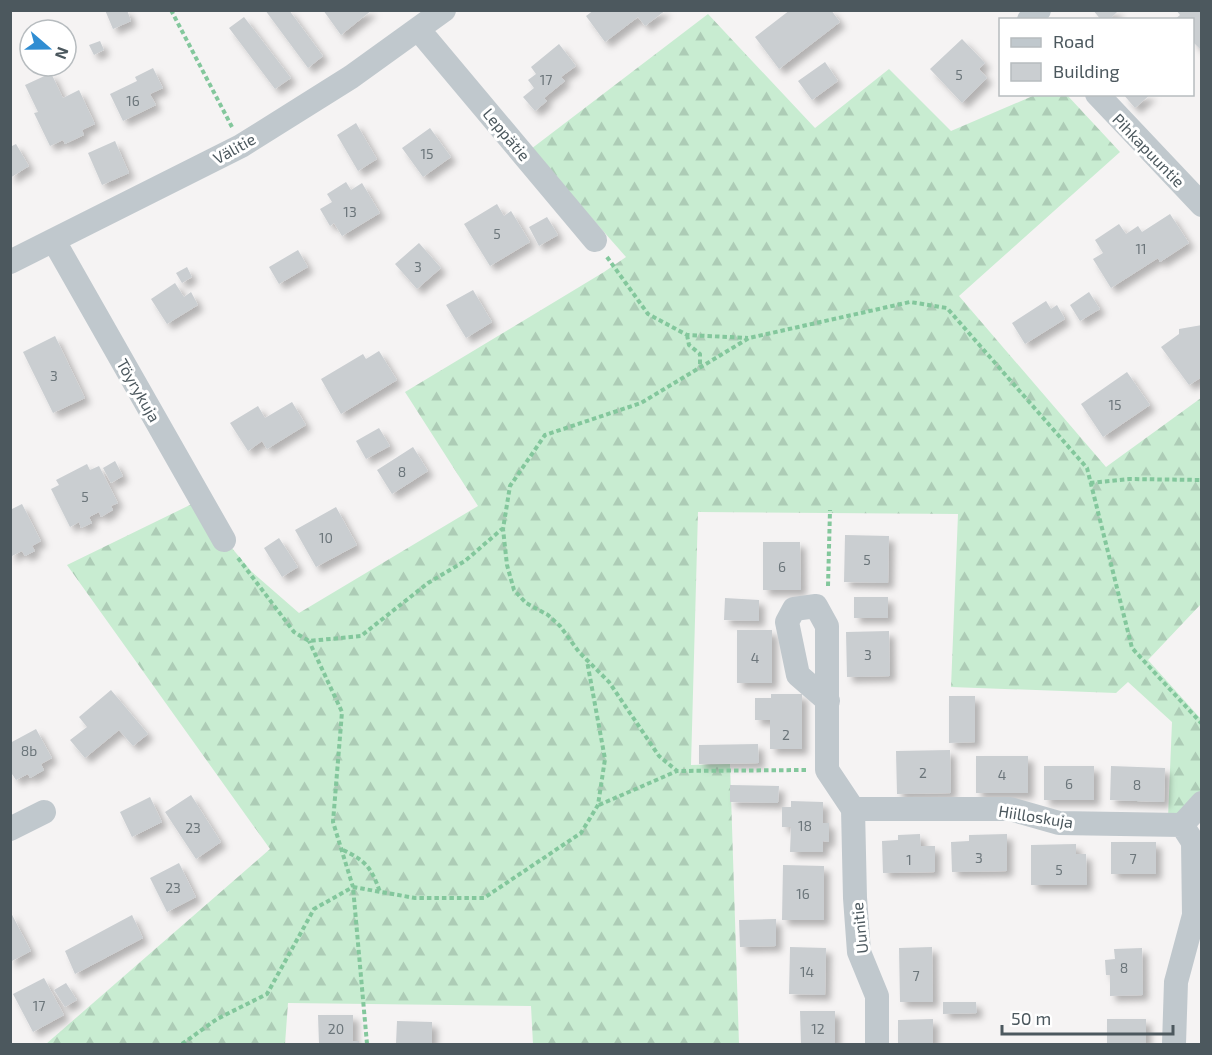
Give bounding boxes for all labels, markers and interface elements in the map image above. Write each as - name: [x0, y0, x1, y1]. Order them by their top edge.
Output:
- north arrow: [18, 18, 78, 78]
- legend: [999, 18, 1194, 96]
- text: Road: [1053, 30, 1094, 52]
- text: N: [52, 45, 73, 62]
- text: Building: [1053, 60, 1120, 82]
- house number: 5: [955, 66, 963, 83]
- house number: 17: [540, 71, 552, 88]
- house number: 16: [126, 92, 140, 109]
- street label: Leppätie: [480, 104, 534, 164]
- street label: Pihkapuuntie: [1109, 109, 1189, 191]
- street label: Välitie: [210, 129, 258, 167]
- house number: 15: [420, 145, 434, 162]
- house number: 13: [343, 203, 357, 220]
- house number: 5: [493, 225, 501, 242]
- house number: 11: [1135, 240, 1147, 257]
- house number: 3: [414, 258, 422, 275]
- street label: Töyrykuja: [112, 355, 165, 426]
- house number: 3: [50, 367, 58, 384]
- house number: 15: [1108, 396, 1122, 413]
- house number: 8: [398, 463, 406, 480]
- house number: 5: [81, 488, 89, 505]
- house number: 10: [319, 529, 333, 546]
- house number: 5: [863, 551, 871, 568]
- house number: 6: [778, 558, 786, 575]
- house number: 3: [864, 646, 872, 663]
- house number: 4: [751, 649, 759, 666]
- house number: 2: [782, 726, 790, 743]
- house number: 8b: [21, 742, 37, 759]
- house number: 2: [919, 764, 927, 781]
- house number: 4: [998, 766, 1006, 783]
- house number: 6: [1065, 775, 1073, 792]
- house number: 8: [1133, 776, 1141, 793]
- street label: Hiilloskuja: [997, 801, 1075, 832]
- house number: 18: [798, 817, 812, 834]
- house number: 23: [185, 819, 201, 836]
- house number: 3: [975, 849, 983, 866]
- house number: 7: [1129, 850, 1137, 867]
- house number: 1: [906, 851, 912, 868]
- house number: 5: [1055, 861, 1063, 878]
- house number: 23: [165, 879, 181, 896]
- house number: 16: [796, 885, 810, 902]
- street label: Uunitie: [847, 901, 871, 955]
- house number: 8: [1120, 959, 1128, 976]
- house number: 14: [800, 963, 814, 980]
- house number: 7: [912, 967, 920, 984]
- house number: 17: [33, 997, 45, 1014]
- scale bar: [1002, 998, 1173, 1036]
- text: 50 m: [1011, 1007, 1051, 1029]
- house number: 20: [328, 1020, 344, 1037]
- house number: 12: [811, 1020, 825, 1037]

